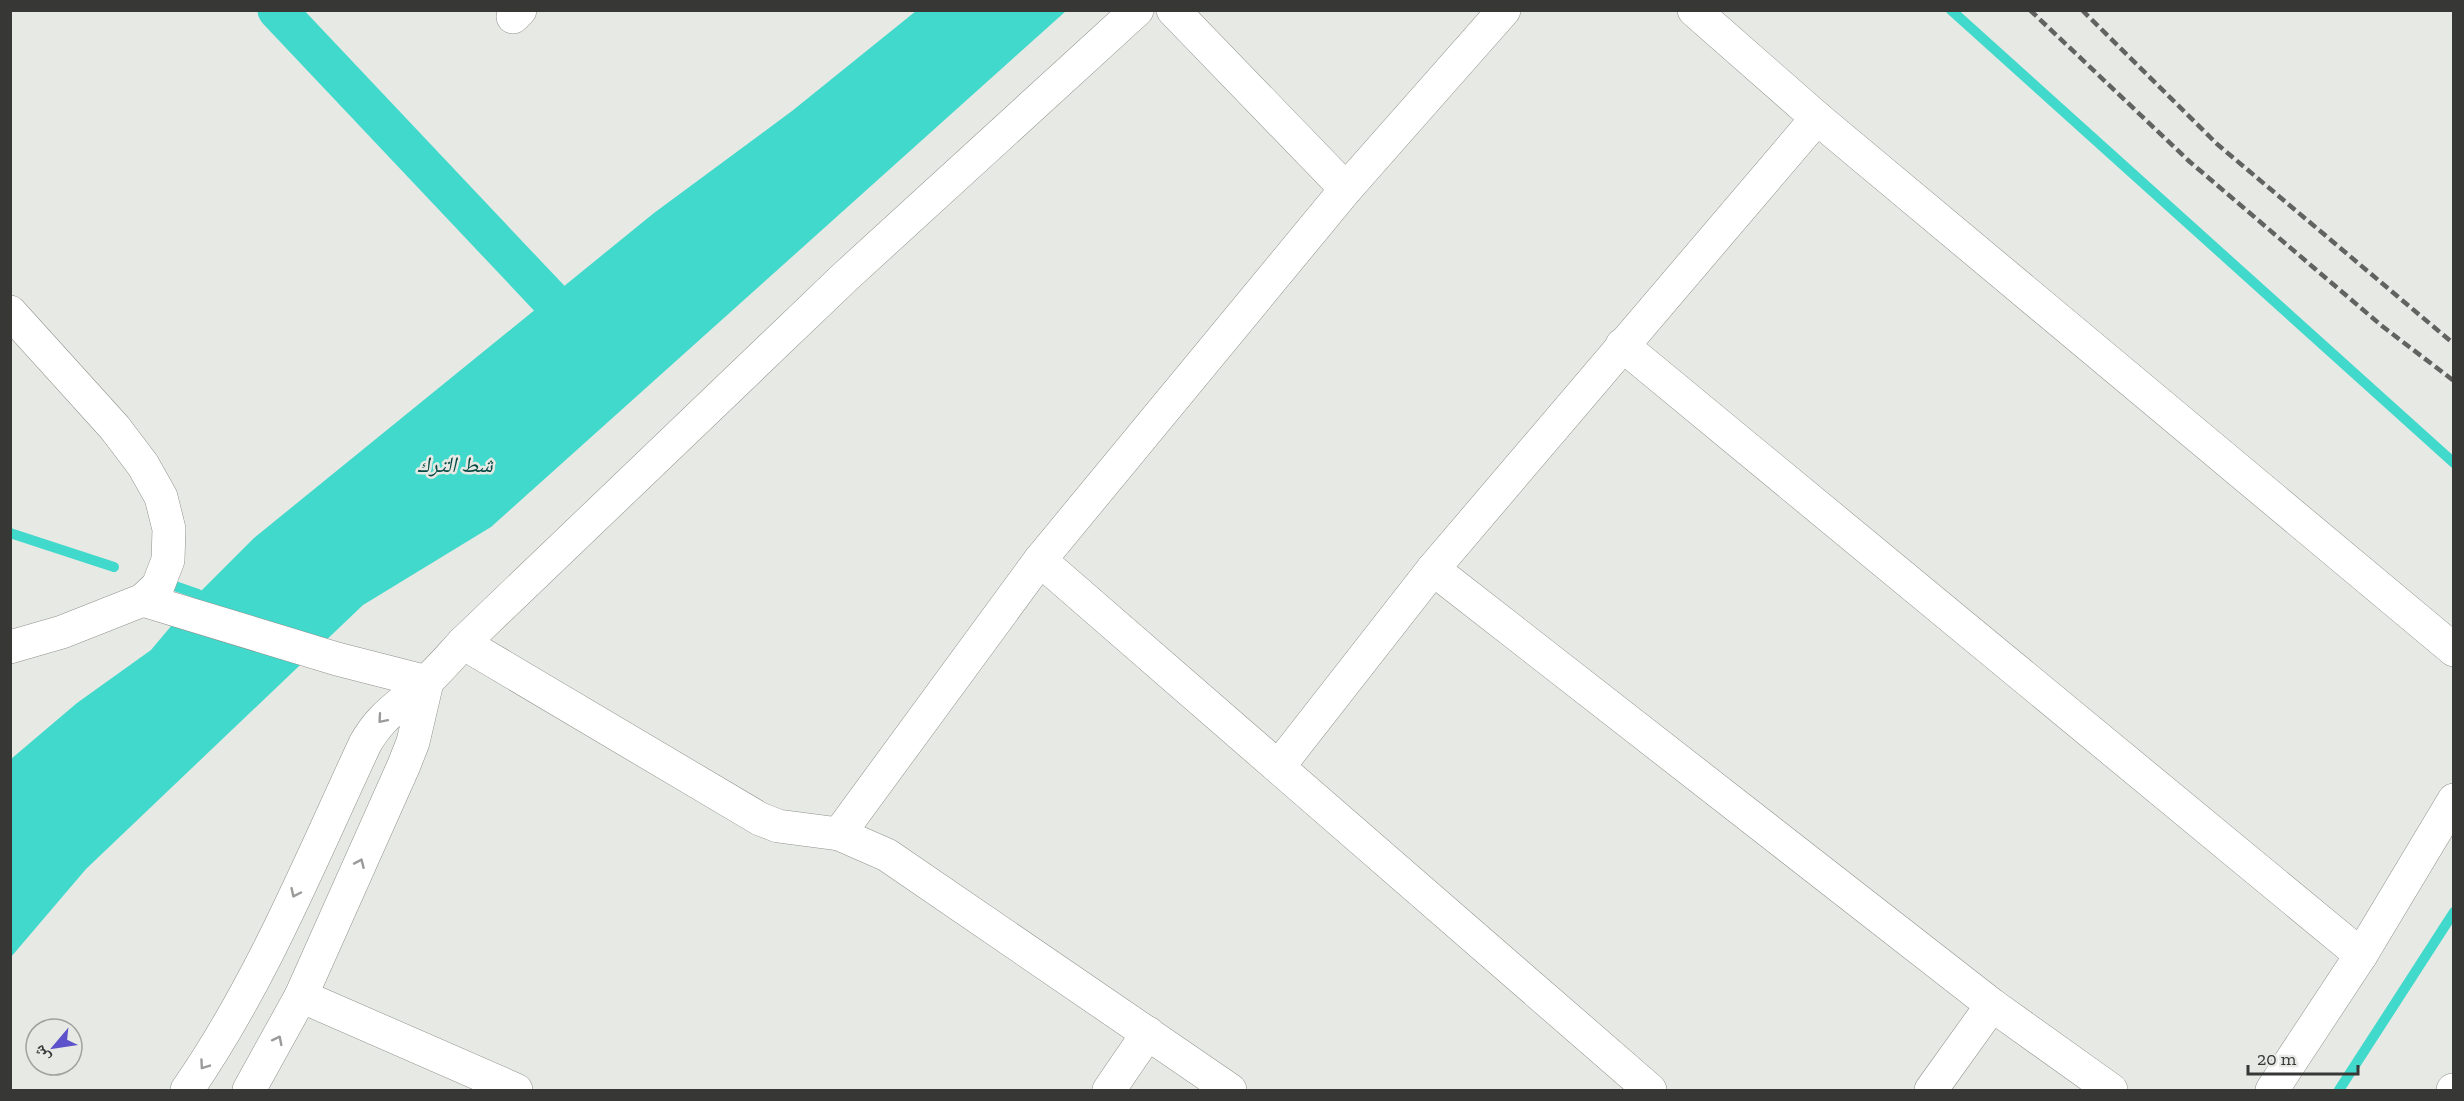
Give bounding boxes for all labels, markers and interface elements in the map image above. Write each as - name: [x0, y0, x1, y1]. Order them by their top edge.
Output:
- water label: شط الترك: [417, 451, 494, 478]
- one-way arrow: [378, 712, 389, 723]
- one-way arrow: [353, 858, 365, 869]
- one-way arrow: [291, 887, 303, 898]
- north arrow: [24, 1017, 84, 1077]
- one-way arrow: [270, 1035, 282, 1046]
- scale bar: [2248, 1038, 2358, 1076]
- text: ش: [29, 1042, 54, 1066]
- text: 20 m: [2257, 1048, 2297, 1070]
- one-way arrow: [200, 1059, 211, 1070]

